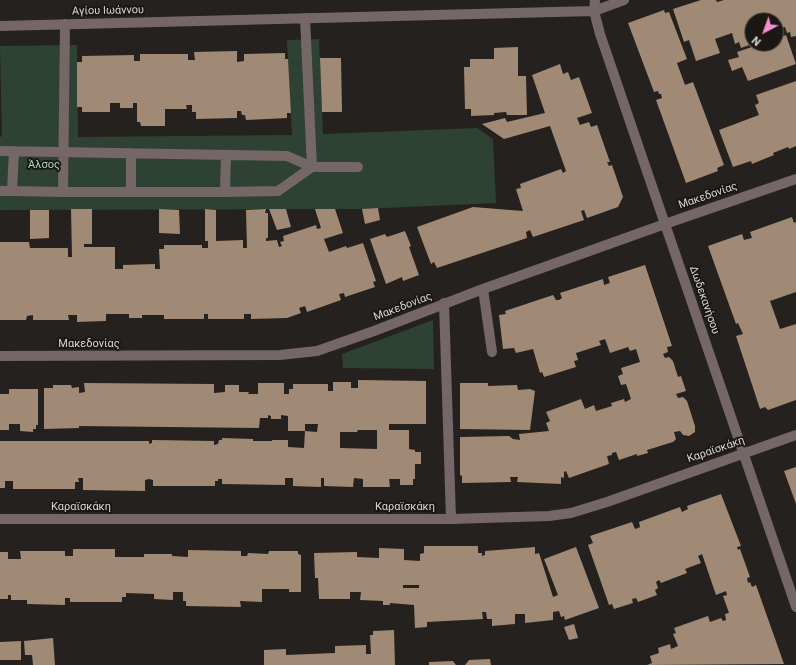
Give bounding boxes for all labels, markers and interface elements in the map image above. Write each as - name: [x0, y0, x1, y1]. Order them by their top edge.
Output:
- street label: Αγίου Ιωάννου: [72, 4, 144, 18]
- north arrow: [744, 12, 784, 52]
- text: N: [749, 33, 764, 48]
- park label: Άλσος: [28, 158, 60, 172]
- street label: Μακεδονίας: [677, 180, 739, 212]
- street label: Δωδεκανήσου: [686, 264, 722, 336]
- street label: Μακεδονίας: [372, 290, 434, 324]
- street label: Μακεδονίας: [58, 337, 120, 351]
- street label: Καραϊσκάκη: [686, 434, 746, 466]
- street label: Καραϊσκάκη: [51, 500, 111, 514]
- street label: Καραϊσκάκη: [375, 500, 435, 514]

